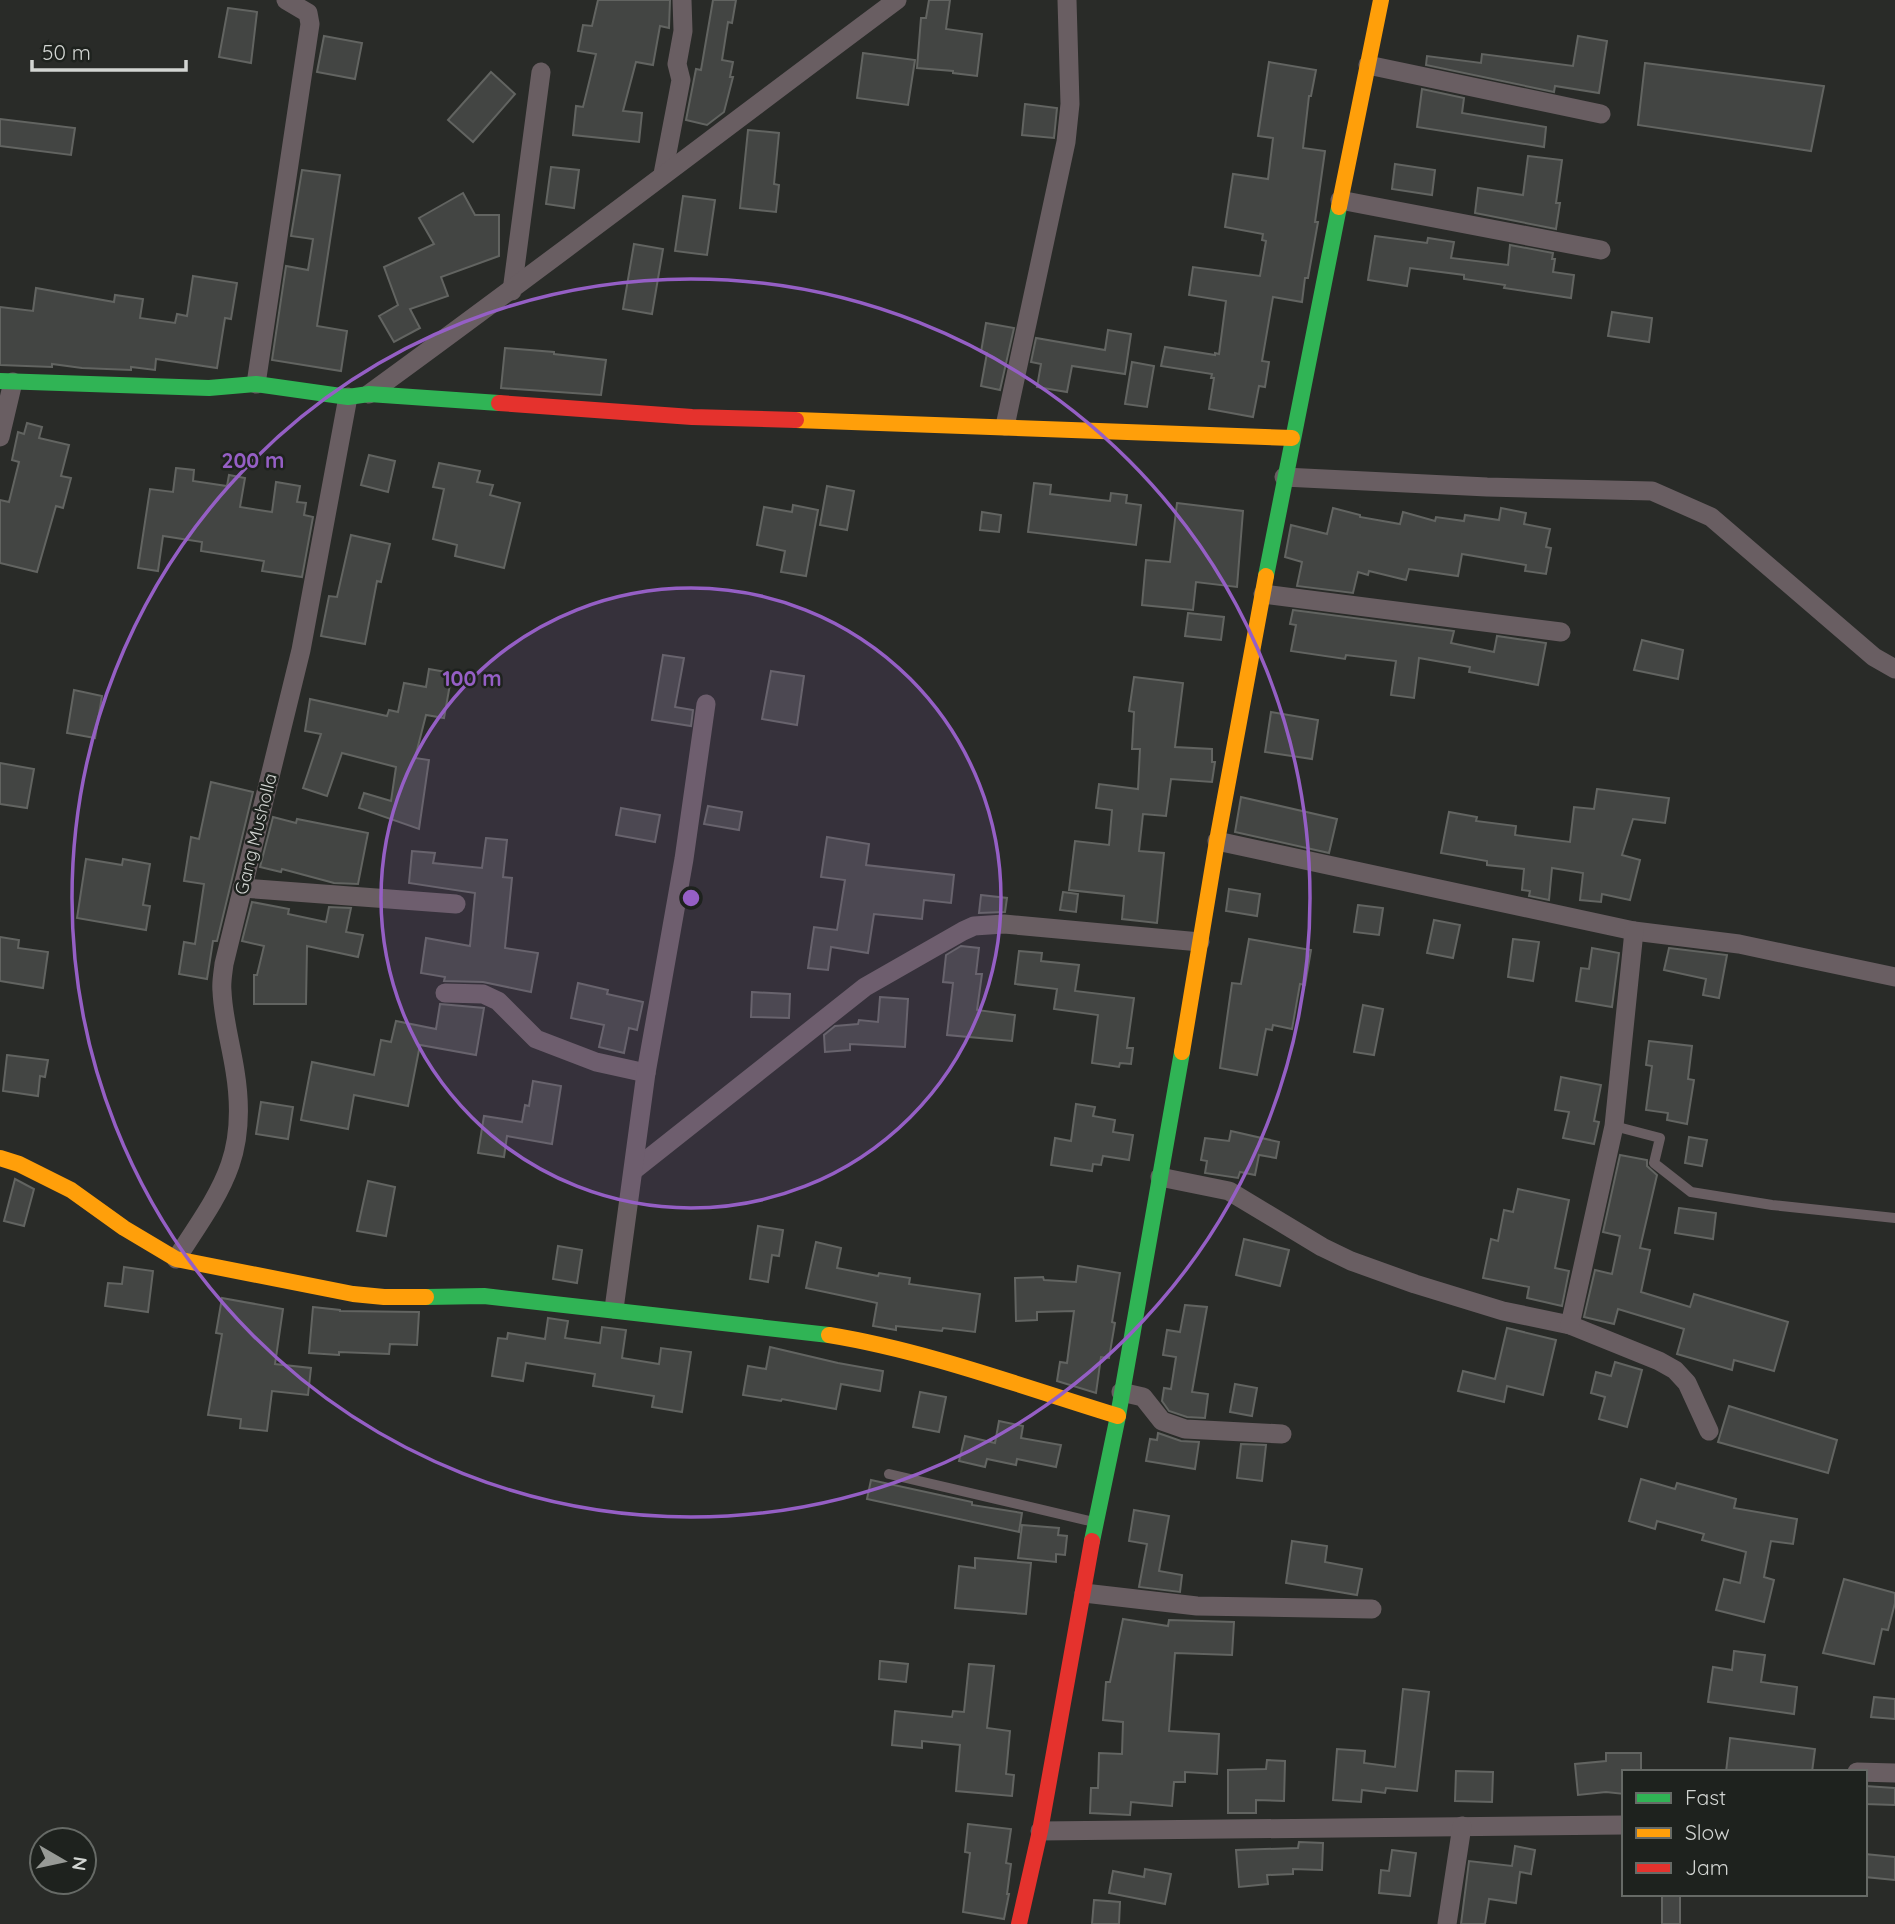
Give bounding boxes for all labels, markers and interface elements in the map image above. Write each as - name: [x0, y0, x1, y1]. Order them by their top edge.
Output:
- scale bar: [32, 28, 186, 72]
- text: 50 m: [42, 39, 91, 65]
- text: 200 m: [222, 447, 284, 473]
- text: 100 m: [442, 665, 502, 691]
- street label: Gang Musholla: [229, 771, 282, 897]
- centre of rings: [679, 886, 703, 910]
- legend: [1622, 1770, 1867, 1896]
- text: Fast: [1685, 1784, 1726, 1810]
- text: Slow: [1685, 1819, 1730, 1845]
- north arrow: [28, 1826, 98, 1896]
- text: Jam: [1685, 1854, 1729, 1880]
- text: N: [67, 1855, 93, 1872]

